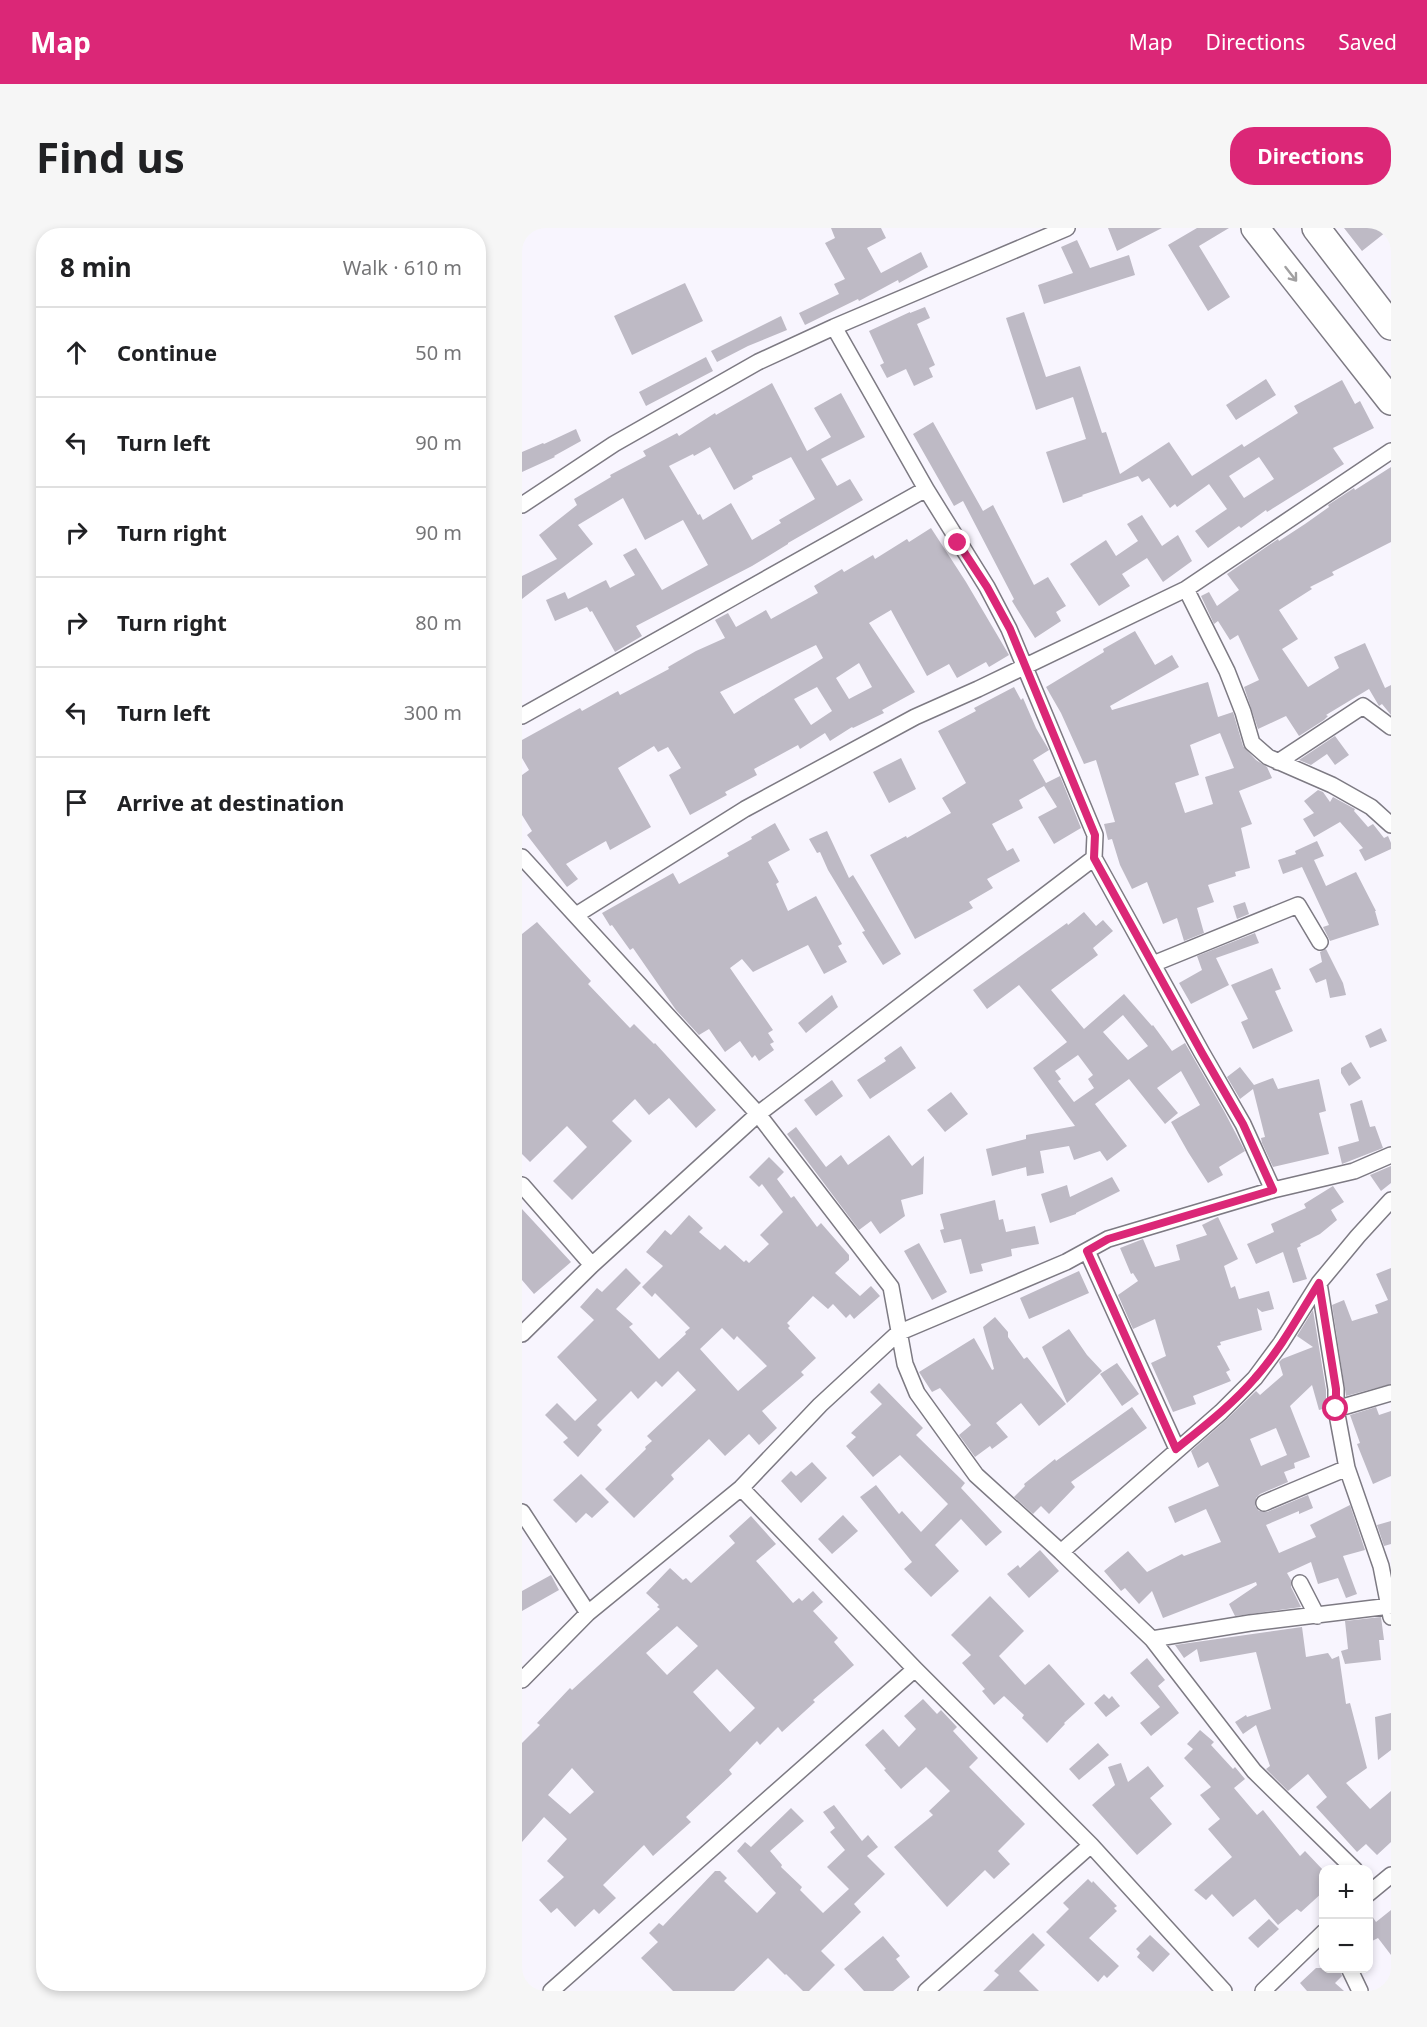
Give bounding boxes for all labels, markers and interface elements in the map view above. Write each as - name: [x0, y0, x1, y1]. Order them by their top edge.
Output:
- text: Map: [30, 23, 91, 61]
- text: Map: [1129, 28, 1173, 56]
- text: Directions: [1206, 28, 1305, 56]
- text: Saved: [1338, 28, 1397, 56]
- button: Directions: [1230, 127, 1391, 185]
- text: Find us: [36, 128, 185, 185]
- text: 8 min: [60, 249, 132, 285]
- text: Walk · 610 m: [343, 254, 462, 281]
- one-way arrow: [1284, 266, 1297, 282]
- icon: ahead: [60, 336, 93, 369]
- text: Continue: [117, 337, 217, 367]
- text: 50 m: [415, 339, 462, 366]
- icon: left: [60, 426, 93, 459]
- text: Turn left: [117, 427, 211, 457]
- text: 90 m: [415, 429, 462, 456]
- icon: right: [60, 516, 93, 549]
- text: Turn right: [117, 517, 227, 547]
- text: 90 m: [415, 519, 462, 546]
- route end: [944, 529, 970, 555]
- icon: right: [60, 606, 93, 639]
- text: Turn right: [117, 607, 227, 637]
- text: 80 m: [415, 609, 462, 636]
- icon: left: [60, 696, 93, 729]
- text: Turn left: [117, 697, 211, 727]
- text: 300 m: [404, 699, 462, 726]
- icon: arrive: [60, 786, 93, 819]
- text: Arrive at destination: [117, 787, 344, 817]
- route start: [1322, 1395, 1348, 1421]
- map controls: [1319, 1865, 1373, 1973]
- button: +: [1319, 1865, 1373, 1919]
- button: −: [1319, 1919, 1373, 1973]

